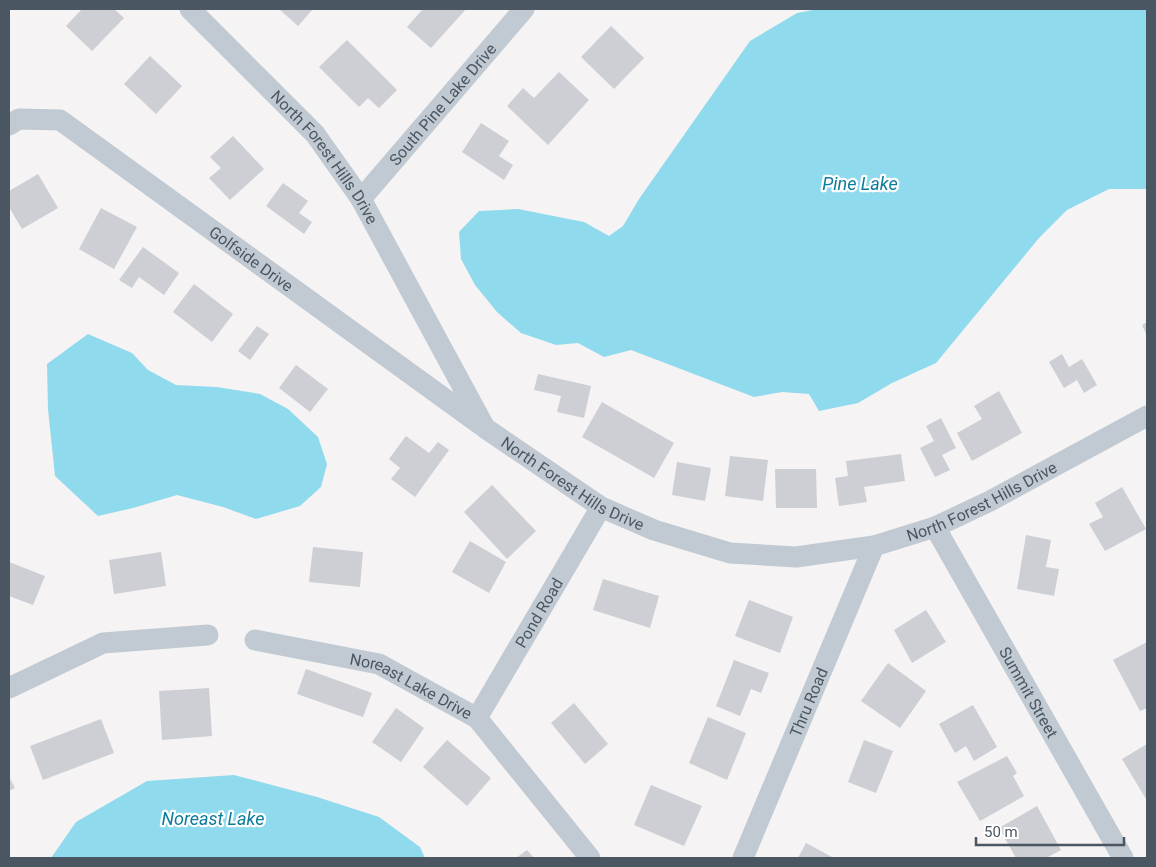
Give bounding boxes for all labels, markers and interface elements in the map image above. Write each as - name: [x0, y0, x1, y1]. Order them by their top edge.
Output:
- street label: South Pine Lake Drive: [385, 39, 500, 169]
- street label: North Forest Hills Drive: [267, 86, 382, 227]
- water label: Pine Lake: [822, 173, 898, 194]
- street label: Golfside Drive: [206, 222, 297, 295]
- street label: North Forest Hills Drive: [498, 432, 647, 534]
- street label: North Forest Hills Drive: [904, 457, 1060, 545]
- street label: Pond Road: [511, 575, 567, 651]
- street label: Summit Street: [995, 643, 1062, 741]
- street label: Noreast Lake Drive: [348, 649, 475, 723]
- street label: Thru Road: [785, 665, 831, 740]
- water label: Noreast Lake: [162, 808, 264, 829]
- scale bar: [976, 814, 1124, 846]
- text: 50 m: [984, 823, 1018, 841]

